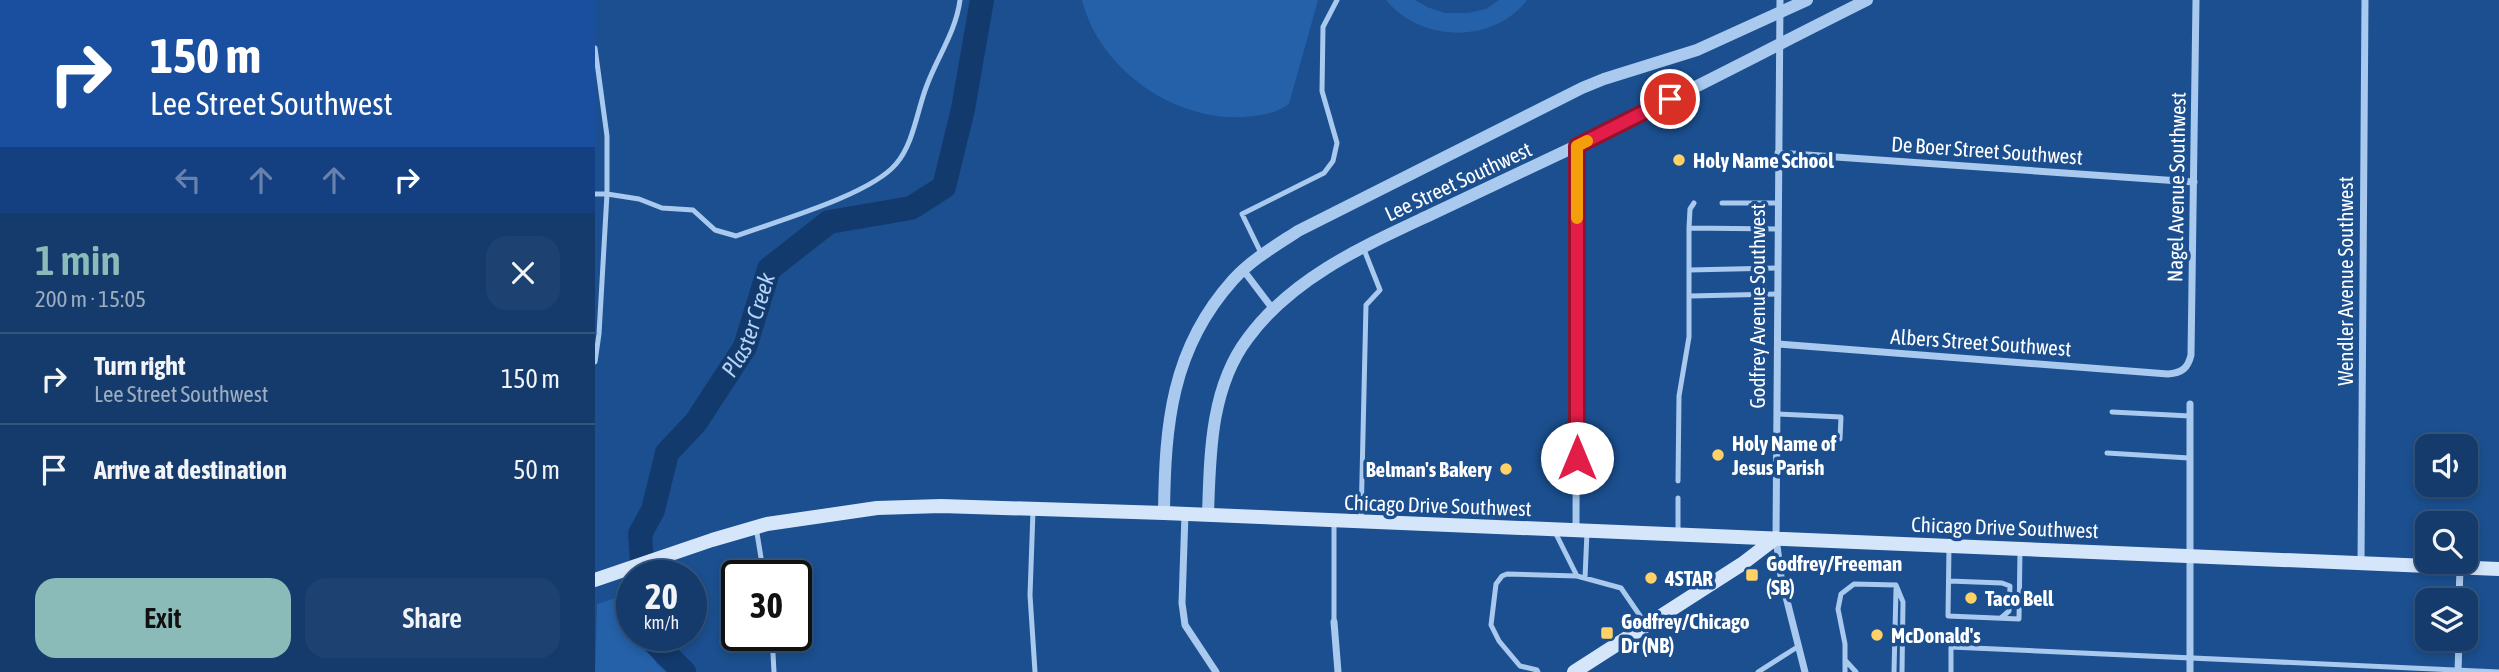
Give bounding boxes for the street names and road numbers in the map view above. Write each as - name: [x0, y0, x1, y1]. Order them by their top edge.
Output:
- street label: Nagel Avenue Southwest: [2162, 92, 2190, 282]
- street label: De Boer Street Southwest: [1890, 131, 2084, 169]
- street label: Lee Street Southwest: [1381, 136, 1535, 226]
- street label: Wendler Avenue Southwest: [2333, 176, 2357, 386]
- street label: Godfrey Avenue Southwest: [1745, 203, 1769, 409]
- street label: Albers Street Southwest: [1890, 324, 2072, 360]
- street label: Chicago Drive Southwest: [1344, 490, 1532, 520]
- street label: Chicago Drive Southwest: [1911, 512, 2099, 542]

